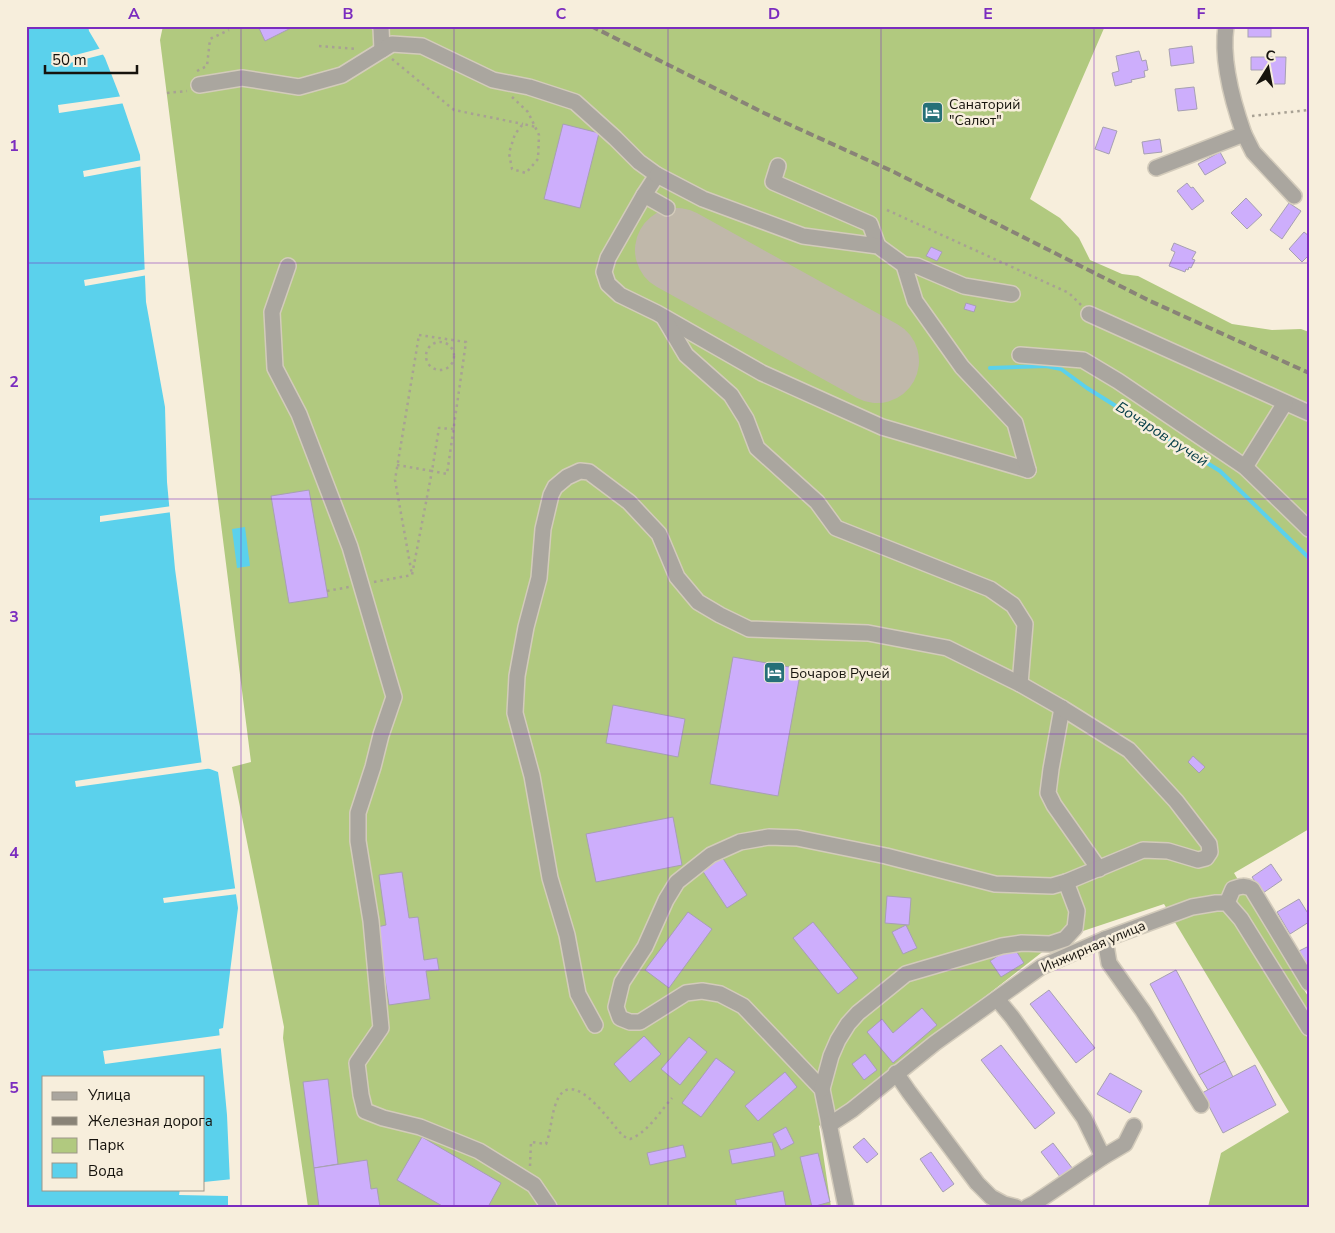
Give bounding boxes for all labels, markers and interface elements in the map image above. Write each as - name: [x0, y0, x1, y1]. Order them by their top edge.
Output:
- text: A: [128, 3, 140, 25]
- text: B: [342, 3, 354, 25]
- text: C: [556, 3, 567, 25]
- text: D: [768, 3, 780, 25]
- text: E: [983, 3, 993, 25]
- text: F: [1197, 3, 1206, 25]
- scale bar: [45, 42, 138, 74]
- north arrow: [1242, 42, 1292, 92]
- text: С: [1264, 45, 1277, 66]
- text: 50 m: [52, 50, 87, 70]
- place label: Санаторий "Салют": [949, 95, 1020, 130]
- hotel icon: Санаторий "Салют": [921, 100, 945, 124]
- text: 1: [9, 135, 19, 157]
- text: 2: [9, 371, 19, 393]
- water label: Бочаров ручей: [1112, 397, 1212, 471]
- text: 3: [9, 606, 19, 628]
- hotel icon: Бочаров Ручей: [762, 661, 786, 685]
- place label: Бочаров Ручей: [790, 664, 890, 683]
- text: 4: [9, 842, 19, 864]
- street label: Инжирная улица: [1038, 916, 1148, 977]
- legend: [42, 1076, 205, 1190]
- text: 5: [9, 1077, 19, 1099]
- text: Улица: [87, 1085, 131, 1105]
- text: Железная дорога: [88, 1111, 213, 1131]
- text: Парк: [88, 1135, 124, 1155]
- text: Вода: [88, 1161, 124, 1181]

